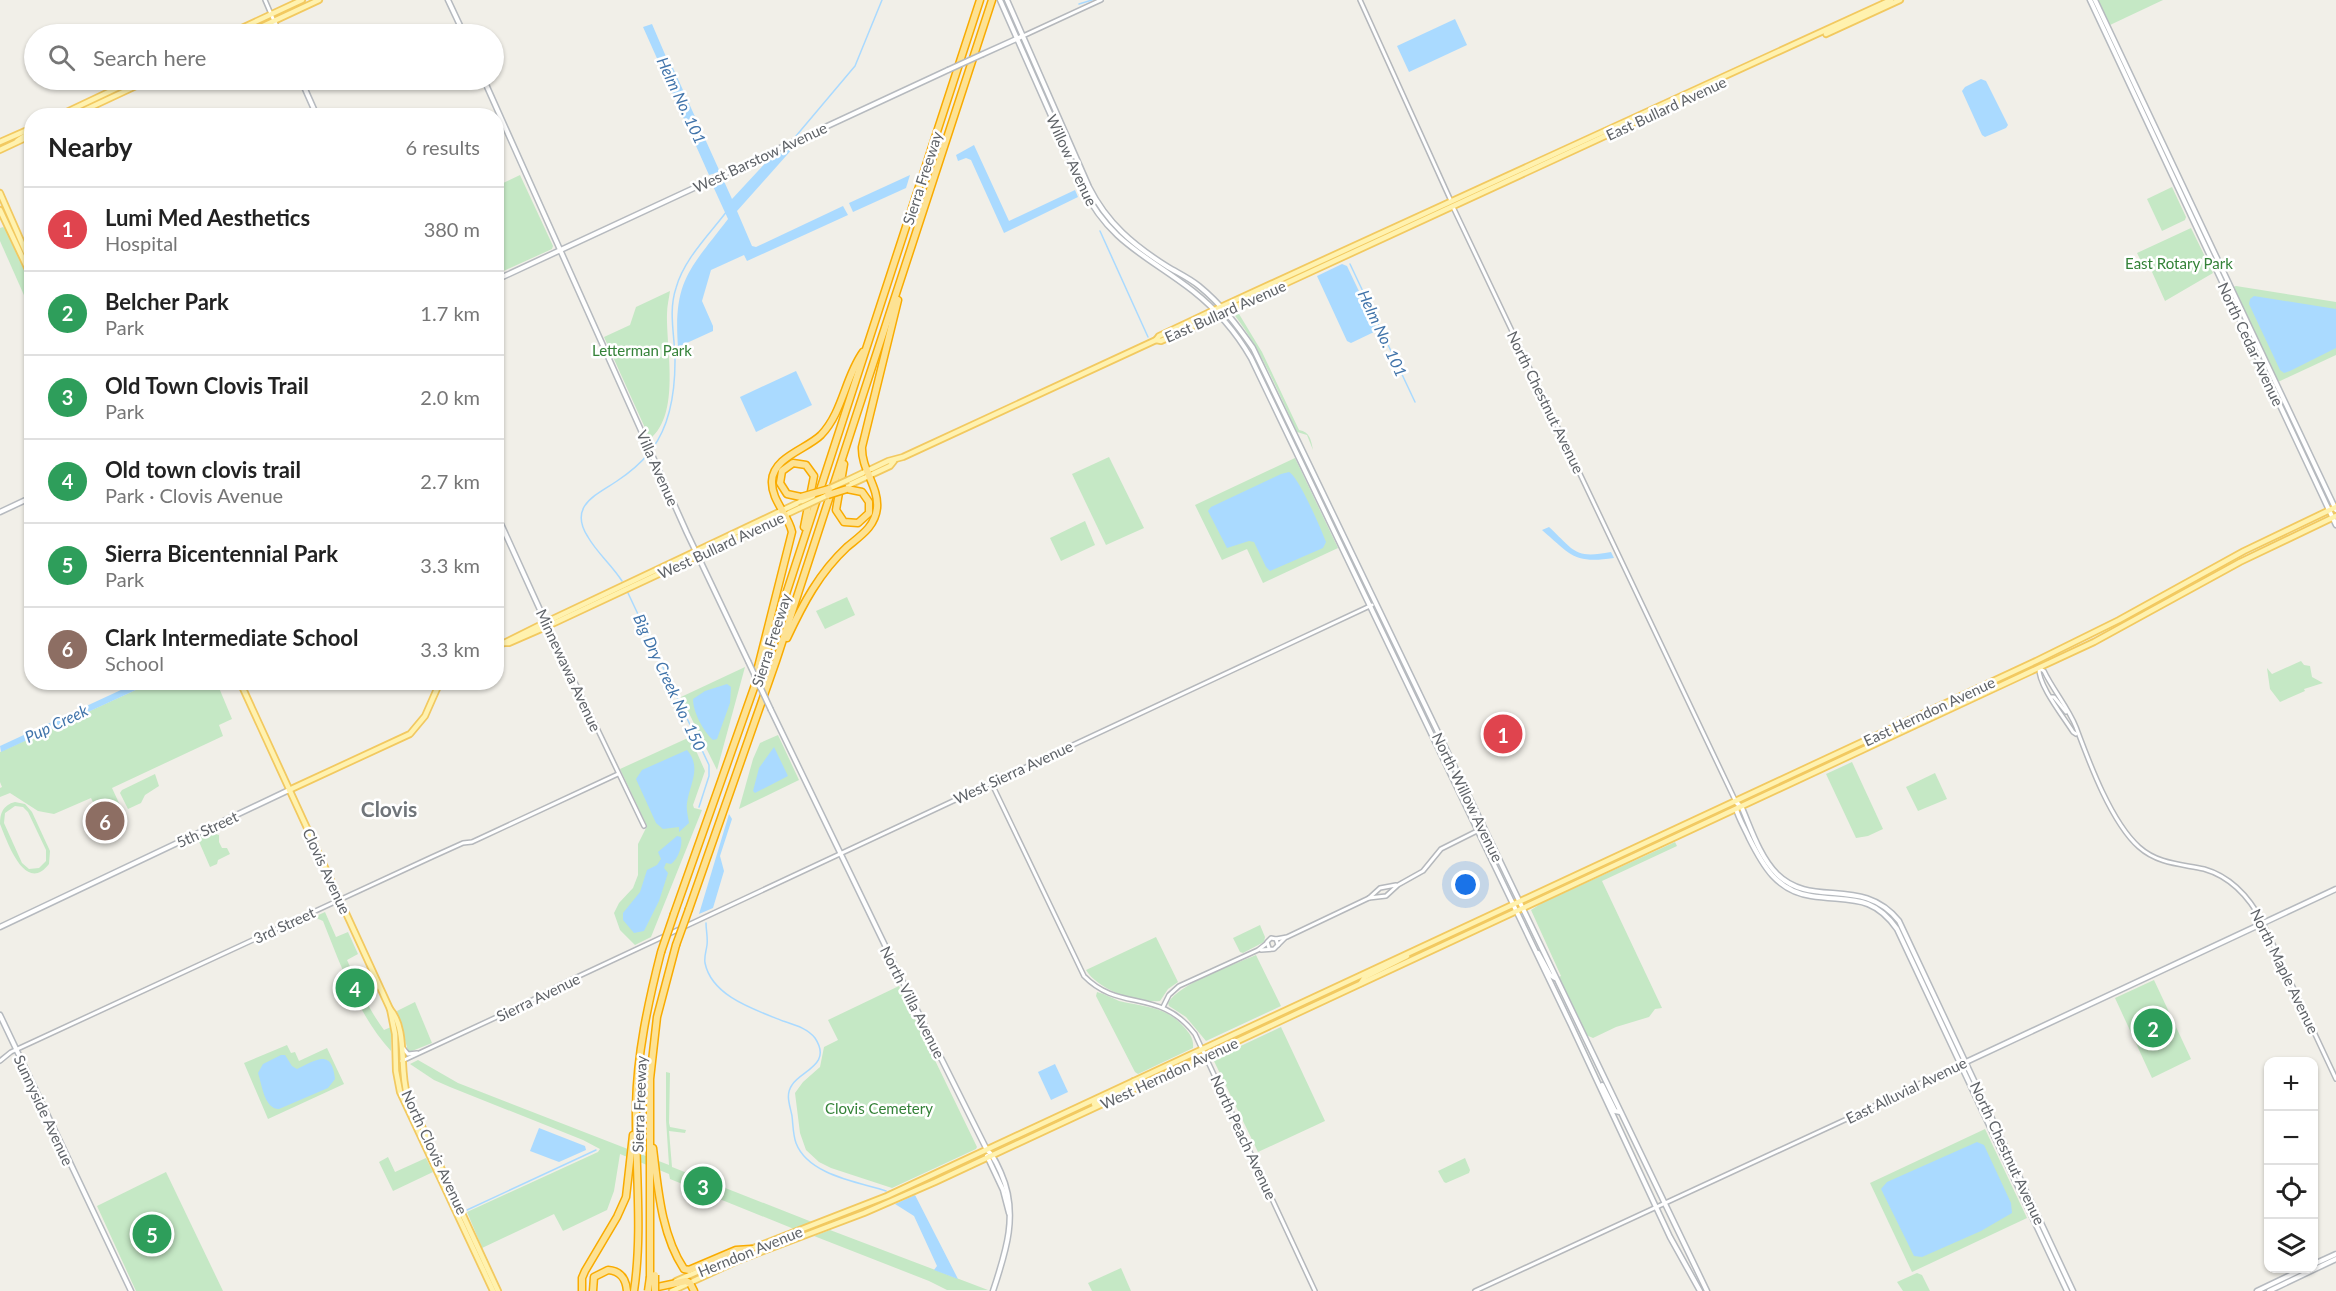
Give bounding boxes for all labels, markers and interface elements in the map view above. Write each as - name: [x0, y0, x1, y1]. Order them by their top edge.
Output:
- search box: [24, 24, 504, 90]
- icon: search: [45, 41, 78, 74]
- text: Search here: [93, 44, 206, 71]
- water label: Helm No. 101: [654, 54, 710, 146]
- street label: East Bullard Avenue: [1603, 72, 1729, 144]
- street label: Willow Avenue: [1043, 111, 1101, 209]
- street label: West Barstow Avenue: [690, 118, 830, 196]
- street label: Sierra Freeway: [898, 129, 946, 227]
- text: Nearby: [48, 131, 133, 163]
- text: 6 results: [405, 135, 480, 159]
- text: Lumi Med Aesthetics: [105, 204, 310, 231]
- text: 1: [62, 217, 73, 241]
- text: 380 m: [424, 217, 480, 241]
- text: Hospital: [105, 231, 178, 255]
- park label: East Rotary Park: [2125, 254, 2233, 272]
- street label: East Bullard Avenue: [1162, 276, 1288, 346]
- street label: North Cedar Avenue: [2214, 279, 2288, 409]
- water label: Helm No. 101: [1355, 287, 1411, 379]
- text: Belcher Park: [105, 288, 229, 315]
- text: 2: [62, 301, 73, 325]
- text: 1.7 km: [420, 301, 480, 325]
- text: Park: [105, 315, 144, 339]
- street label: North Chestnut Avenue: [1504, 328, 1588, 476]
- park label: Letterman Park: [592, 341, 692, 359]
- text: Old Town Clovis Trail: [105, 372, 309, 399]
- text: 3: [62, 385, 73, 409]
- text: 2.0 km: [420, 385, 480, 409]
- text: Park: [105, 399, 144, 423]
- street label: Villa Avenue: [633, 427, 683, 509]
- text: Old town clovis trail: [105, 456, 301, 483]
- text: 4: [62, 469, 73, 493]
- text: 2.7 km: [420, 469, 480, 493]
- text: Park · Clovis Avenue: [105, 483, 283, 507]
- street label: West Bullard Avenue: [655, 508, 787, 582]
- text: Sierra Bicentennial Park: [105, 540, 338, 567]
- text: 5: [62, 553, 73, 577]
- text: 3.3 km: [420, 553, 480, 577]
- text: Park: [105, 567, 144, 591]
- street label: Sierra Freeway: [747, 591, 795, 689]
- street label: Minnewawa Avenue: [533, 606, 605, 734]
- water label: Big Dry Creek No. 150: [630, 611, 710, 753]
- text: Clark Intermediate School: [105, 624, 358, 651]
- text: 6: [62, 637, 73, 661]
- text: 3.3 km: [420, 637, 480, 661]
- text: School: [105, 651, 164, 675]
- street label: East Herndon Avenue: [1860, 673, 1998, 749]
- water label: Pup Creek: [21, 700, 91, 746]
- pin: 1: [1484, 712, 1522, 756]
- street label: North Willow Avenue: [1429, 729, 1507, 865]
- street label: West Sierra Avenue: [951, 737, 1075, 807]
- district label: Clovis: [361, 796, 417, 821]
- pin: 6: [86, 798, 124, 844]
- street label: 5th Street: [173, 807, 241, 851]
- street label: Clovis Avenue: [299, 825, 355, 917]
- your location: [1451, 870, 1480, 899]
- street label: 3rd Street: [250, 903, 318, 947]
- street label: North Maple Avenue: [2247, 906, 2323, 1036]
- street label: North Villa Avenue: [877, 943, 949, 1061]
- pin: 4: [336, 966, 374, 1010]
- street label: Sierra Avenue: [493, 969, 583, 1025]
- pin: 2: [2134, 1006, 2172, 1050]
- street label: West Herndon Avenue: [1097, 1033, 1241, 1113]
- street label: Sunnyside Avenue: [11, 1052, 78, 1168]
- street label: East Alluvial Avenue: [1843, 1053, 1969, 1127]
- street label: Sierra Freeway: [628, 1055, 650, 1153]
- map controls: [2264, 1057, 2318, 1273]
- button: +: [2264, 1057, 2318, 1111]
- street label: North Peach Avenue: [1207, 1072, 1281, 1202]
- street label: North Chestnut Avenue: [1967, 1078, 2049, 1228]
- street label: North Clovis Avenue: [398, 1087, 472, 1217]
- park label: Clovis Cemetery: [825, 1099, 933, 1117]
- button: −: [2264, 1111, 2318, 1165]
- pin: 3: [684, 1164, 722, 1208]
- button: locate: [2264, 1165, 2318, 1219]
- pin: 5: [132, 1212, 172, 1256]
- button: layers: [2264, 1219, 2318, 1273]
- street label: Herndon Avenue: [695, 1222, 805, 1280]

